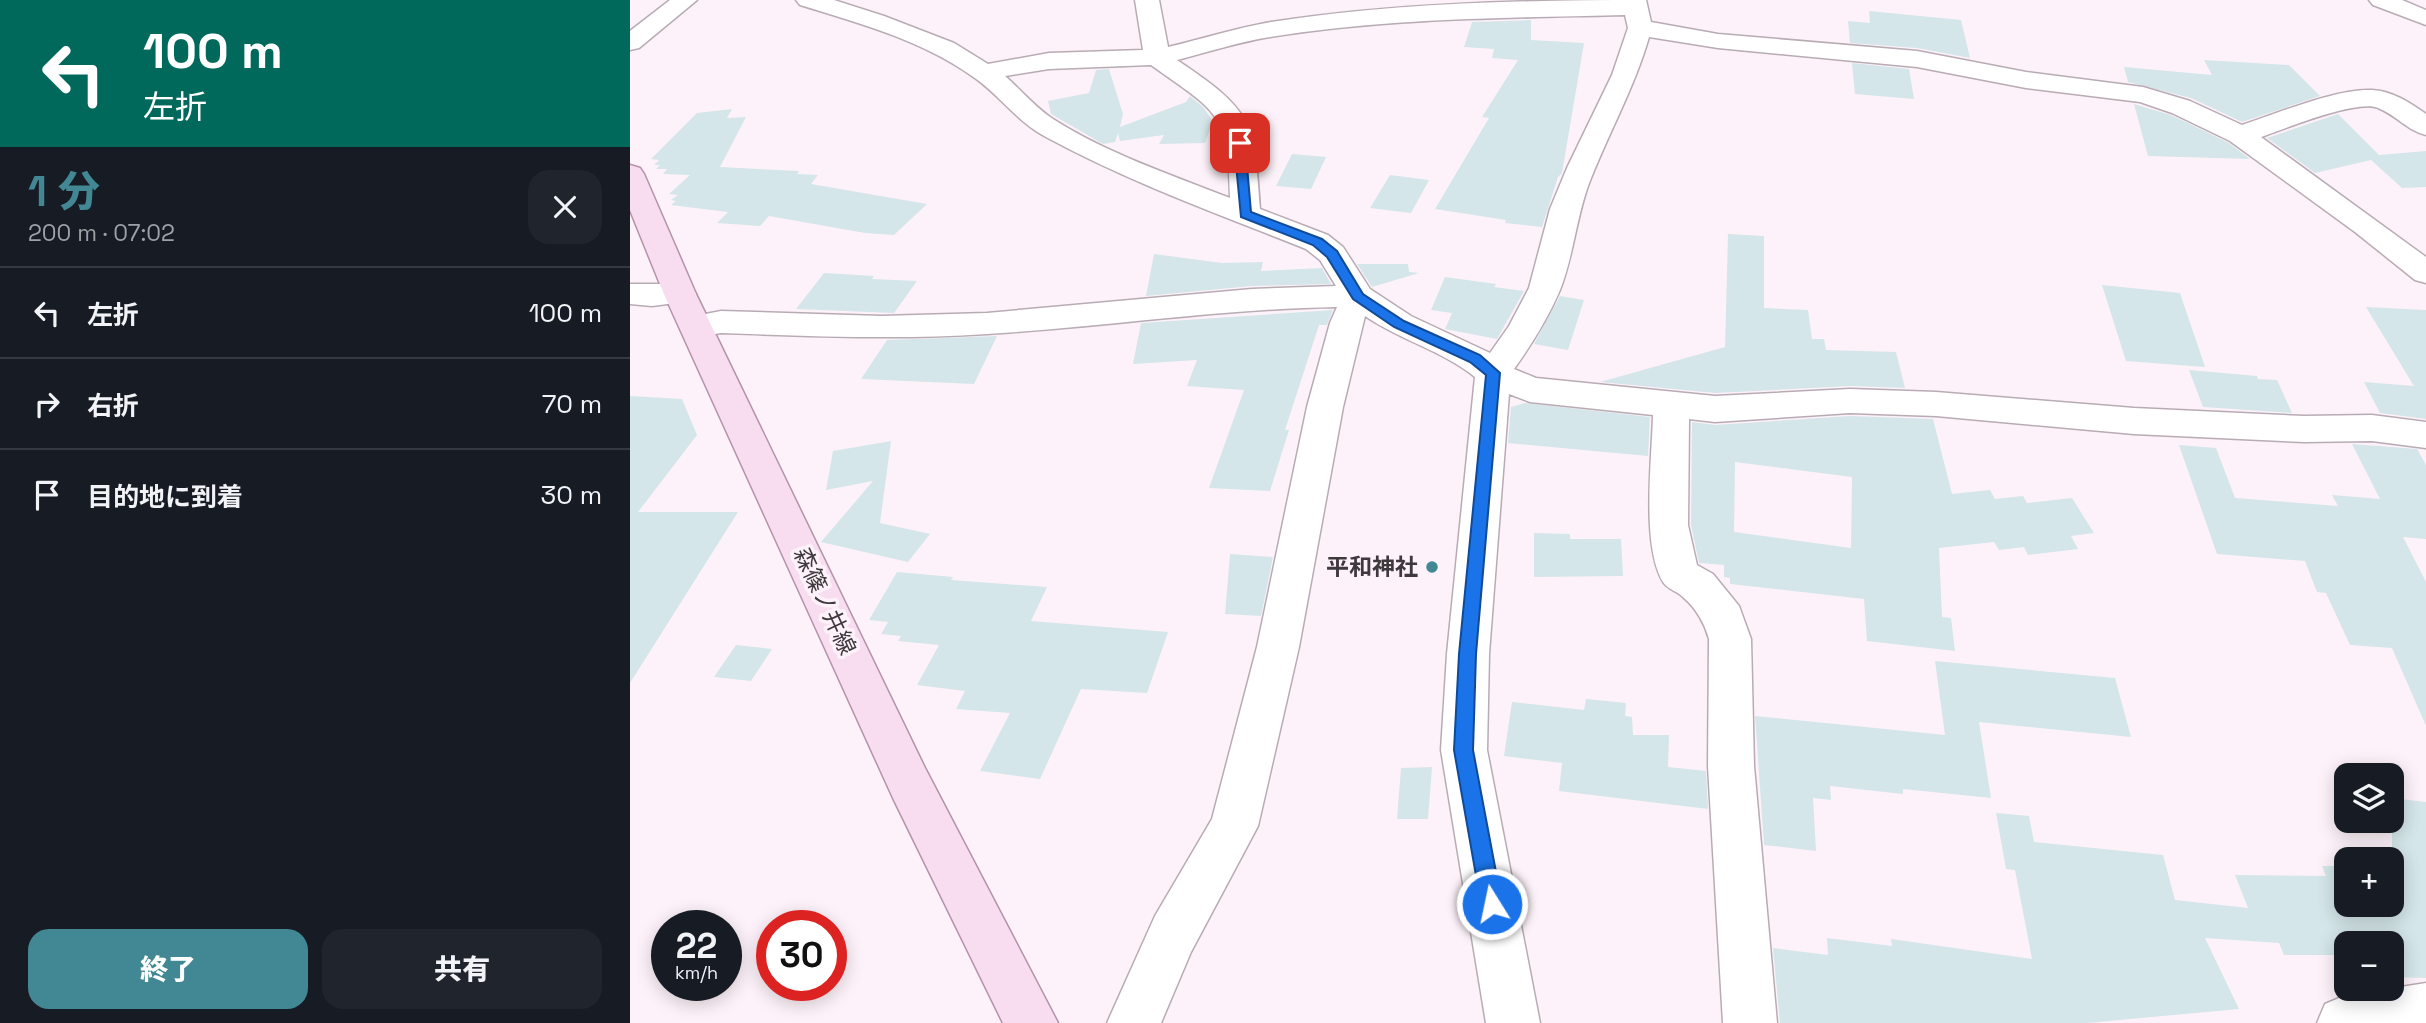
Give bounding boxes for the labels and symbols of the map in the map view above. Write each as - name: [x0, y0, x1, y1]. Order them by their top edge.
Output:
- pin: [1210, 113, 1270, 173]
- street label: 森篠ノ井線: [787, 543, 863, 659]
- place label: 平和神社: [1326, 552, 1418, 582]
- marker: 平和神社: [1424, 559, 1440, 575]
- position arrow: [1455, 867, 1529, 941]
- speed limit sign: 30: [756, 910, 847, 1001]

